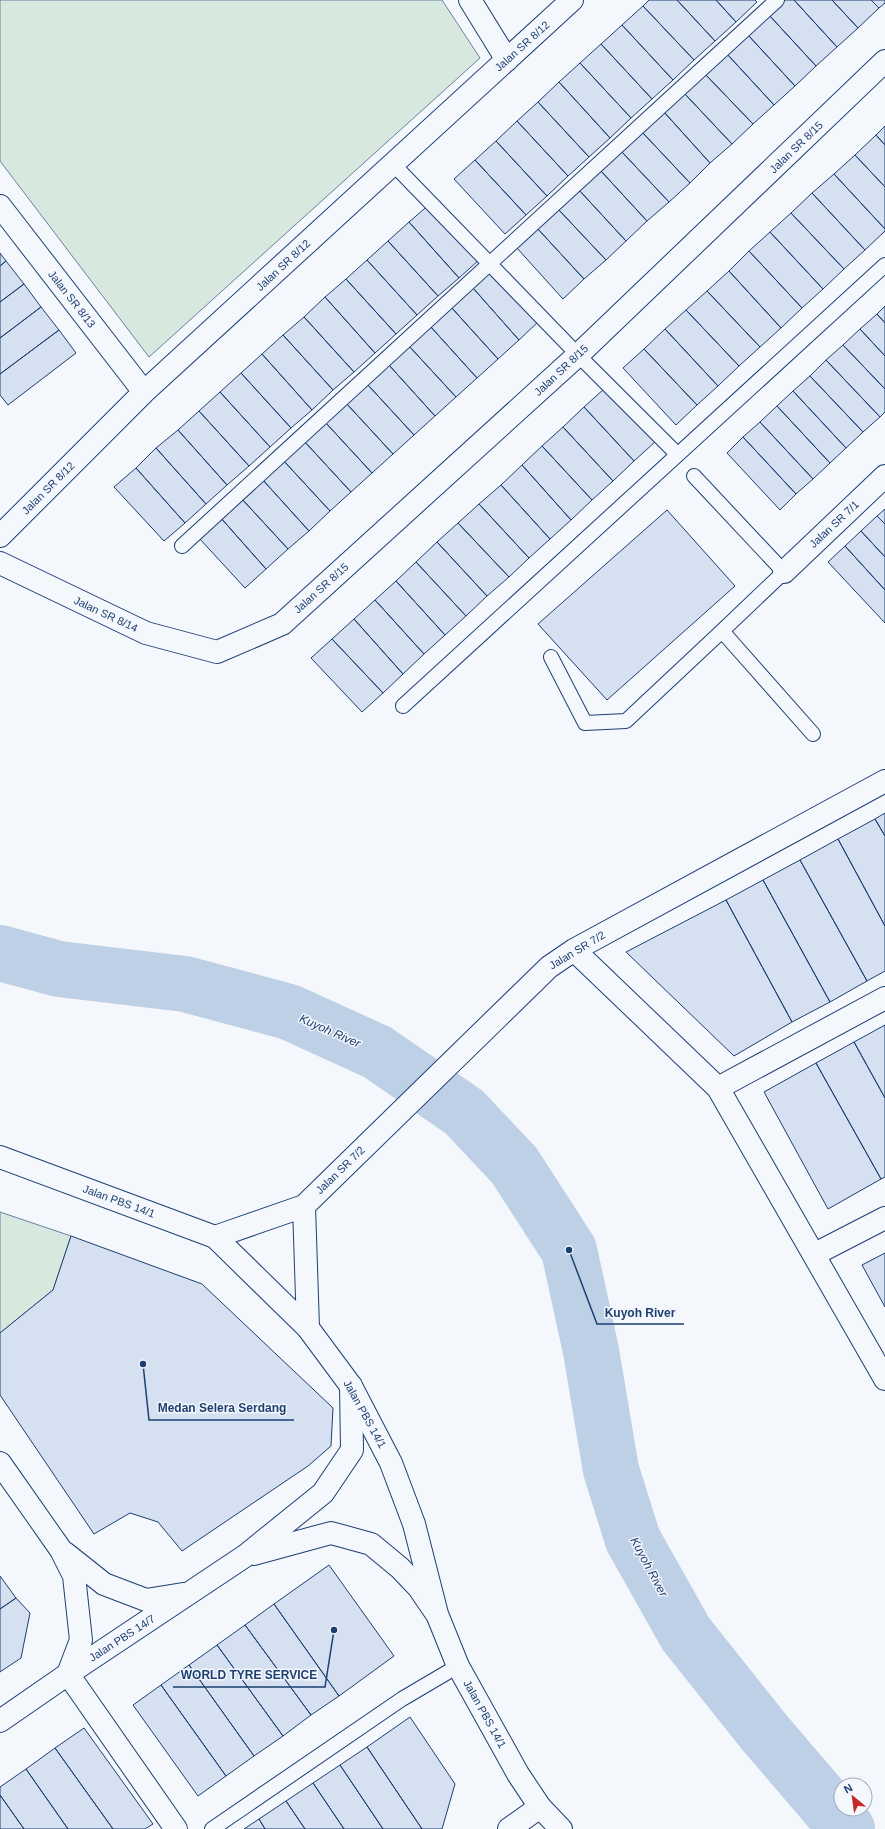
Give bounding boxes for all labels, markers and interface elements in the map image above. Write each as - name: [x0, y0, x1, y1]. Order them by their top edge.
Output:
- street label: Jalan SR 8/12: [492, 18, 552, 74]
- street label: Jalan SR 8/15: [767, 119, 825, 175]
- street label: Jalan SR 8/12: [254, 237, 312, 293]
- street label: Jalan SR 8/13: [46, 268, 98, 330]
- street label: Jalan SR 8/15: [532, 342, 590, 398]
- street label: Jalan SR 8/12: [19, 459, 77, 517]
- street label: Jalan SR 7/1: [807, 498, 861, 550]
- street label: Jalan SR 8/15: [291, 560, 351, 616]
- street label: Jalan SR 8/14: [72, 594, 140, 634]
- street label: Jalan SR 7/2: [547, 929, 607, 971]
- water label: Kuyoh River: [297, 1011, 364, 1051]
- street label: Jalan SR 7/2: [313, 1144, 367, 1196]
- street label: Jalan PBS 14/1: [81, 1182, 157, 1220]
- callout: Kuyoh River: [597, 1300, 684, 1324]
- text: Kuyoh River: [605, 1306, 676, 1320]
- street label: Jalan PBS 14/1: [341, 1378, 389, 1450]
- callout: Medan Selera Serdang: [149, 1396, 294, 1420]
- text: Medan Selera Serdang: [158, 1401, 286, 1415]
- water label: Kuyoh River: [627, 1535, 671, 1600]
- street label: Jalan PBS 14/7: [87, 1612, 157, 1664]
- callout: WORLD TYRE SERVICE: [173, 1663, 325, 1687]
- text: WORLD TYRE SERVICE: [181, 1668, 317, 1682]
- street label: Jalan PBS 14/1: [461, 1678, 509, 1750]
- north arrow: [833, 1777, 873, 1817]
- text: N: [842, 1781, 855, 1795]

